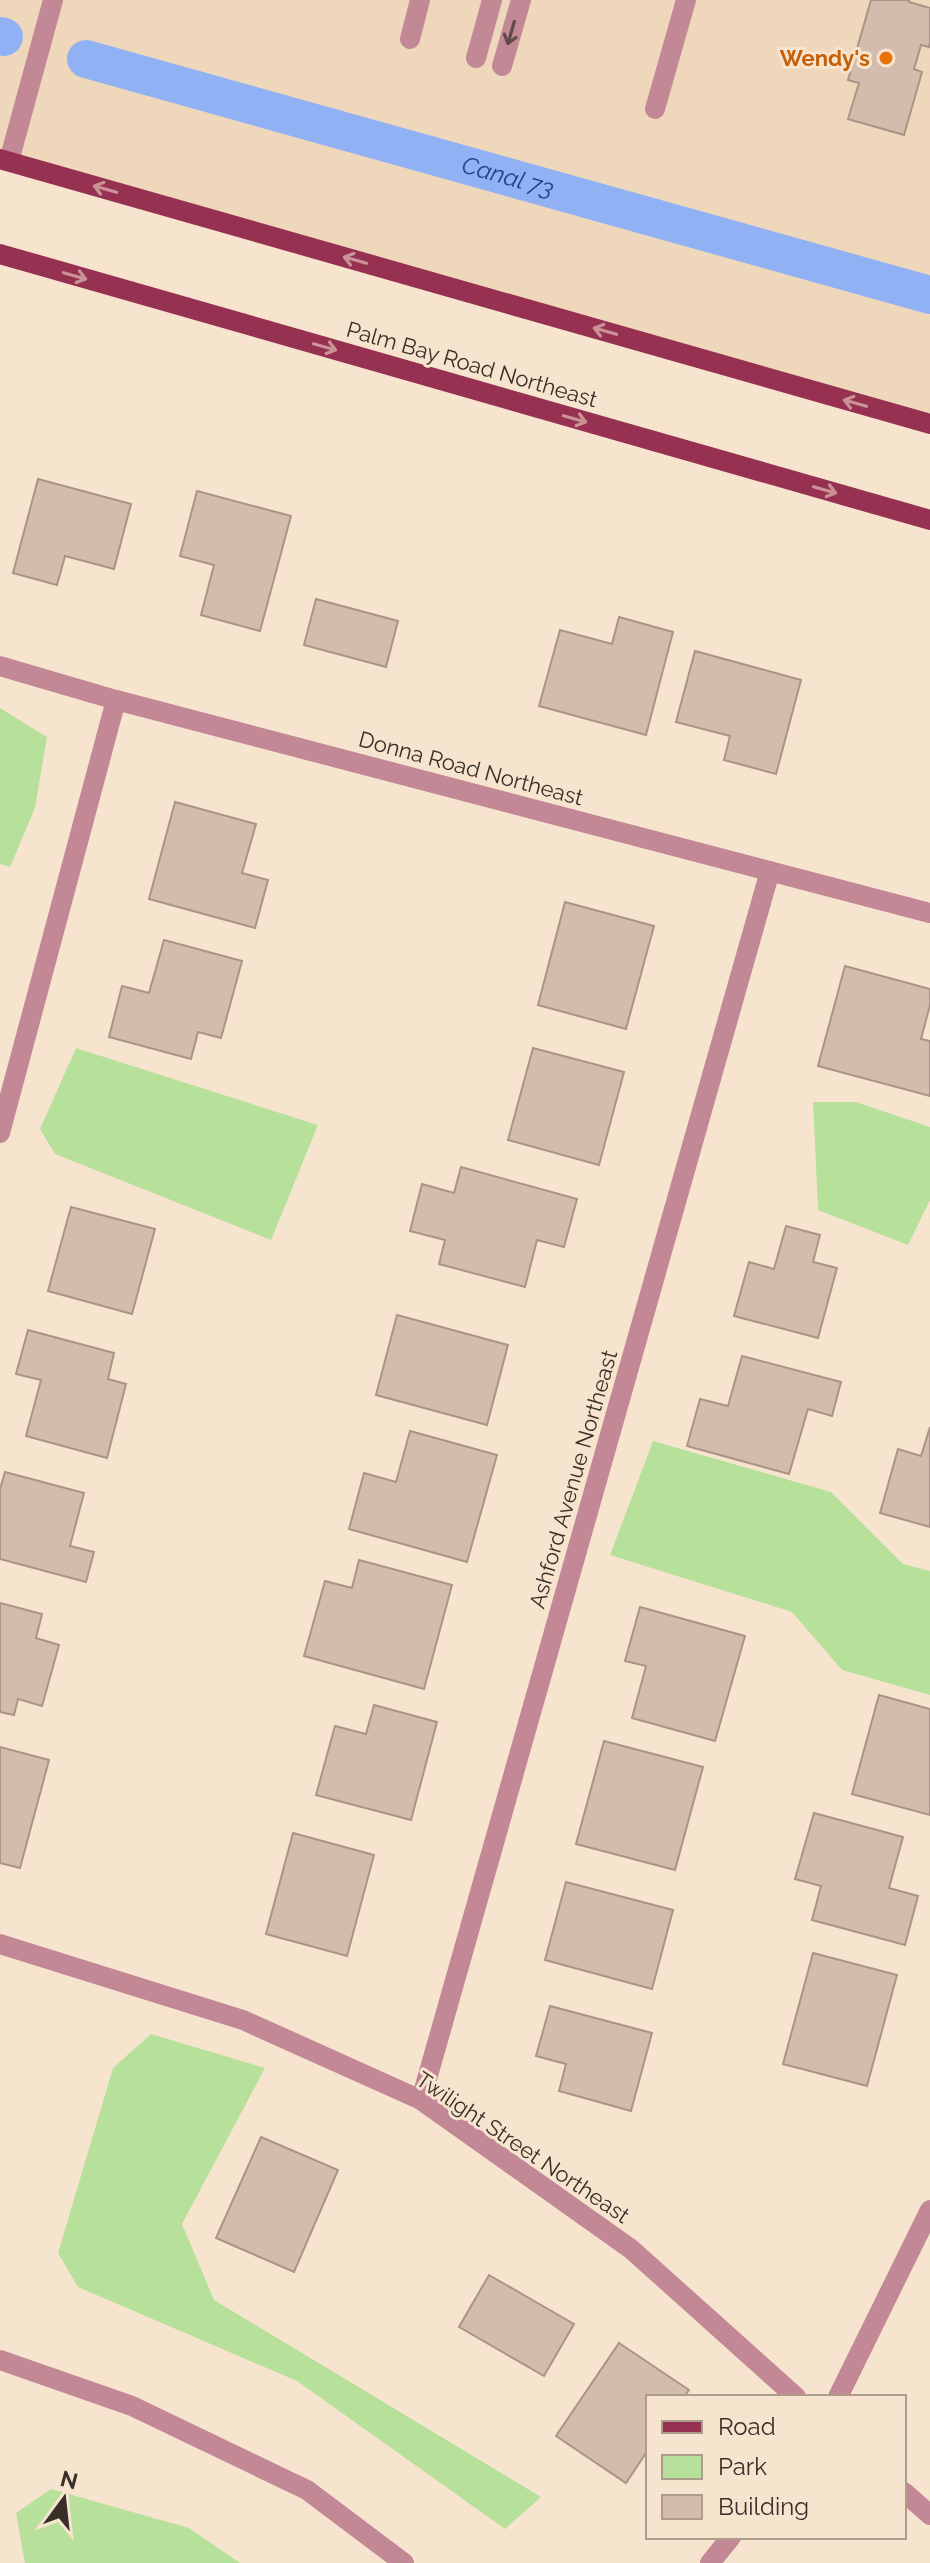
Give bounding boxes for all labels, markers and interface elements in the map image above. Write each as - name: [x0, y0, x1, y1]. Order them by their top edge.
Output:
- one-way arrow: [503, 19, 518, 45]
- place label: Wendy's: [780, 45, 870, 71]
- marker: Wendy's: [877, 49, 895, 67]
- water label: Canal 73: [459, 150, 557, 203]
- one-way arrow: [92, 181, 118, 196]
- one-way arrow: [342, 252, 368, 267]
- one-way arrow: [62, 269, 87, 284]
- street label: Palm Bay Road Northeast: [344, 316, 601, 412]
- one-way arrow: [592, 323, 618, 338]
- one-way arrow: [312, 341, 337, 355]
- one-way arrow: [843, 394, 868, 409]
- one-way arrow: [561, 412, 587, 427]
- one-way arrow: [811, 483, 837, 498]
- street label: Donna Road Northeast: [356, 726, 587, 811]
- street label: Ashford Avenue Northeast: [524, 1346, 623, 1611]
- street label: Twilight Street Northeast: [411, 2066, 635, 2229]
- legend: [646, 2395, 906, 2539]
- text: Road: [718, 2412, 776, 2441]
- text: Park: [718, 2452, 767, 2481]
- north arrow: [24, 2459, 104, 2539]
- text: N: [58, 2465, 81, 2494]
- text: Building: [718, 2492, 809, 2521]

